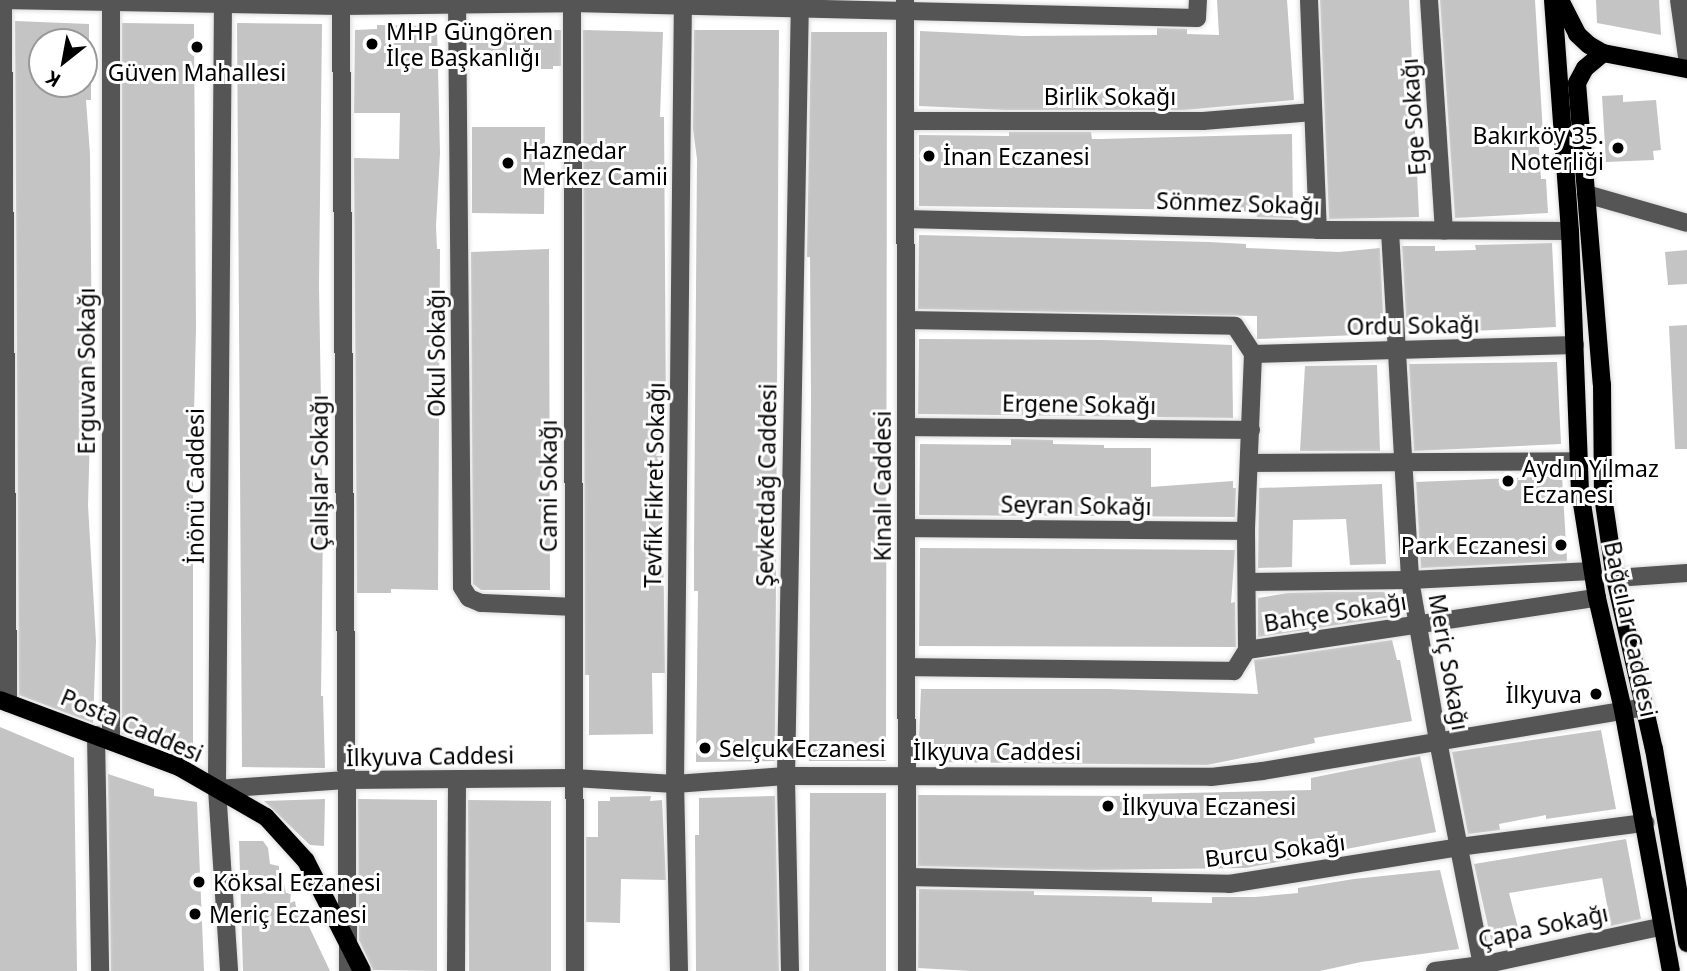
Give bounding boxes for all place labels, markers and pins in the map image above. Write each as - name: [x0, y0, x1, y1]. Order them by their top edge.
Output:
- place label: MHP Güngören İlçe Başkanlığı: [386, 17, 553, 71]
- marker: MHP Güngören İlçe Başkanlığı: [364, 36, 380, 52]
- marker: Güven Mahallesi: [189, 39, 205, 55]
- place label: Güven Mahallesi: [108, 58, 286, 86]
- place label: Bakırköy 35. Noterliği: [1473, 121, 1604, 175]
- place label: Haznedar Merkez Camii: [522, 136, 668, 190]
- marker: Bakırköy 35. Noterliği: [1610, 140, 1626, 156]
- place label: İnan Eczanesi: [943, 142, 1090, 170]
- marker: İnan Eczanesi: [921, 148, 937, 164]
- marker: Haznedar Merkez Camii: [500, 155, 516, 171]
- place label: Aydın Yılmaz Eczanesi: [1522, 454, 1659, 508]
- marker: Aydın Yılmaz Eczanesi: [1500, 473, 1516, 489]
- place label: Park Eczanesi: [1401, 531, 1547, 559]
- marker: Park Eczanesi: [1553, 537, 1569, 553]
- place label: İlkyuva: [1505, 680, 1582, 708]
- marker: İlkyuva: [1588, 686, 1604, 702]
- place label: Selçuk Eczanesi: [719, 734, 886, 762]
- marker: Selçuk Eczanesi: [697, 740, 713, 756]
- place label: İlkyuva Eczanesi: [1122, 792, 1296, 820]
- marker: İlkyuva Eczanesi: [1100, 798, 1116, 814]
- place label: Köksal Eczanesi: [213, 868, 381, 896]
- marker: Köksal Eczanesi: [191, 874, 207, 890]
- place label: Meriç Eczanesi: [209, 900, 367, 928]
- marker: Meriç Eczanesi: [187, 906, 203, 922]

